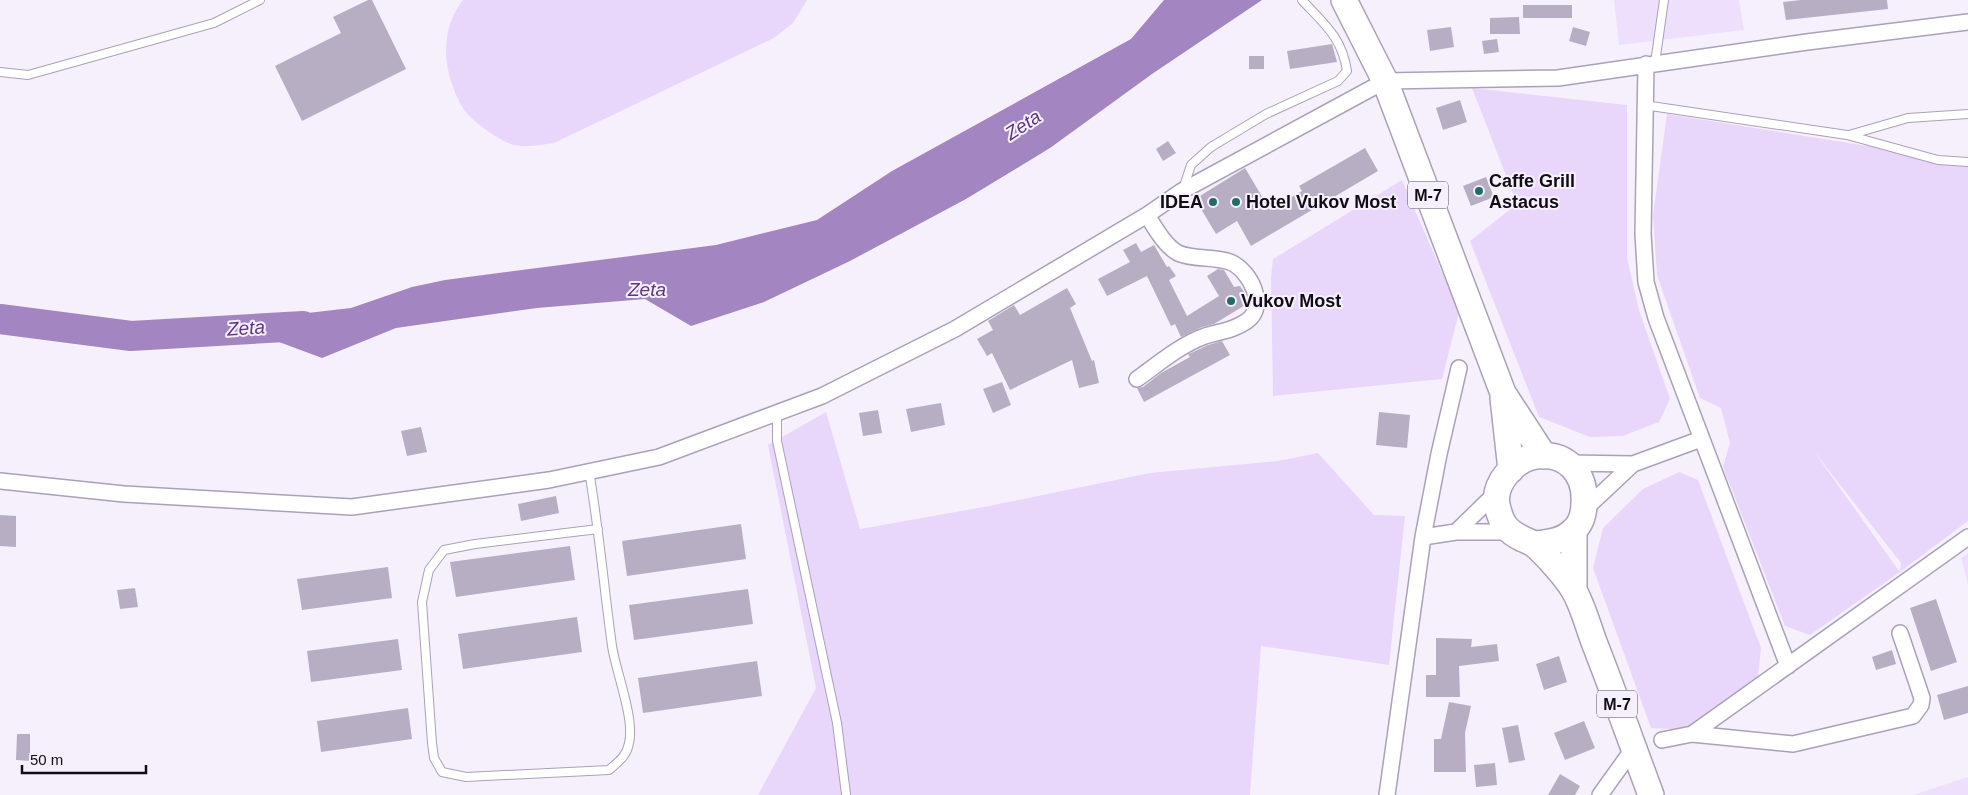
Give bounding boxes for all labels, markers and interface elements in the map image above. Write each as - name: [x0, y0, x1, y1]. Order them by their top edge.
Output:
- water label: Zeta: [1000, 106, 1045, 145]
- place label: Caffe Grill Astacus: [1489, 171, 1575, 212]
- road number: M-7: [1408, 182, 1448, 208]
- marker: Caffe Grill Astacus: [1473, 185, 1485, 197]
- place label: IDEA: [1160, 192, 1203, 212]
- place label: Hotel Vukov Most: [1246, 192, 1396, 212]
- marker: IDEA: [1207, 196, 1219, 208]
- marker: Hotel Vukov Most: [1230, 196, 1242, 208]
- water label: Zeta: [627, 279, 666, 300]
- place label: Vukov Most: [1241, 291, 1341, 311]
- marker: Vukov Most: [1225, 295, 1237, 307]
- water label: Zeta: [225, 316, 266, 340]
- road number: M-7: [1597, 691, 1637, 718]
- scale bar: [22, 742, 146, 774]
- text: 50 m: [30, 751, 63, 768]

